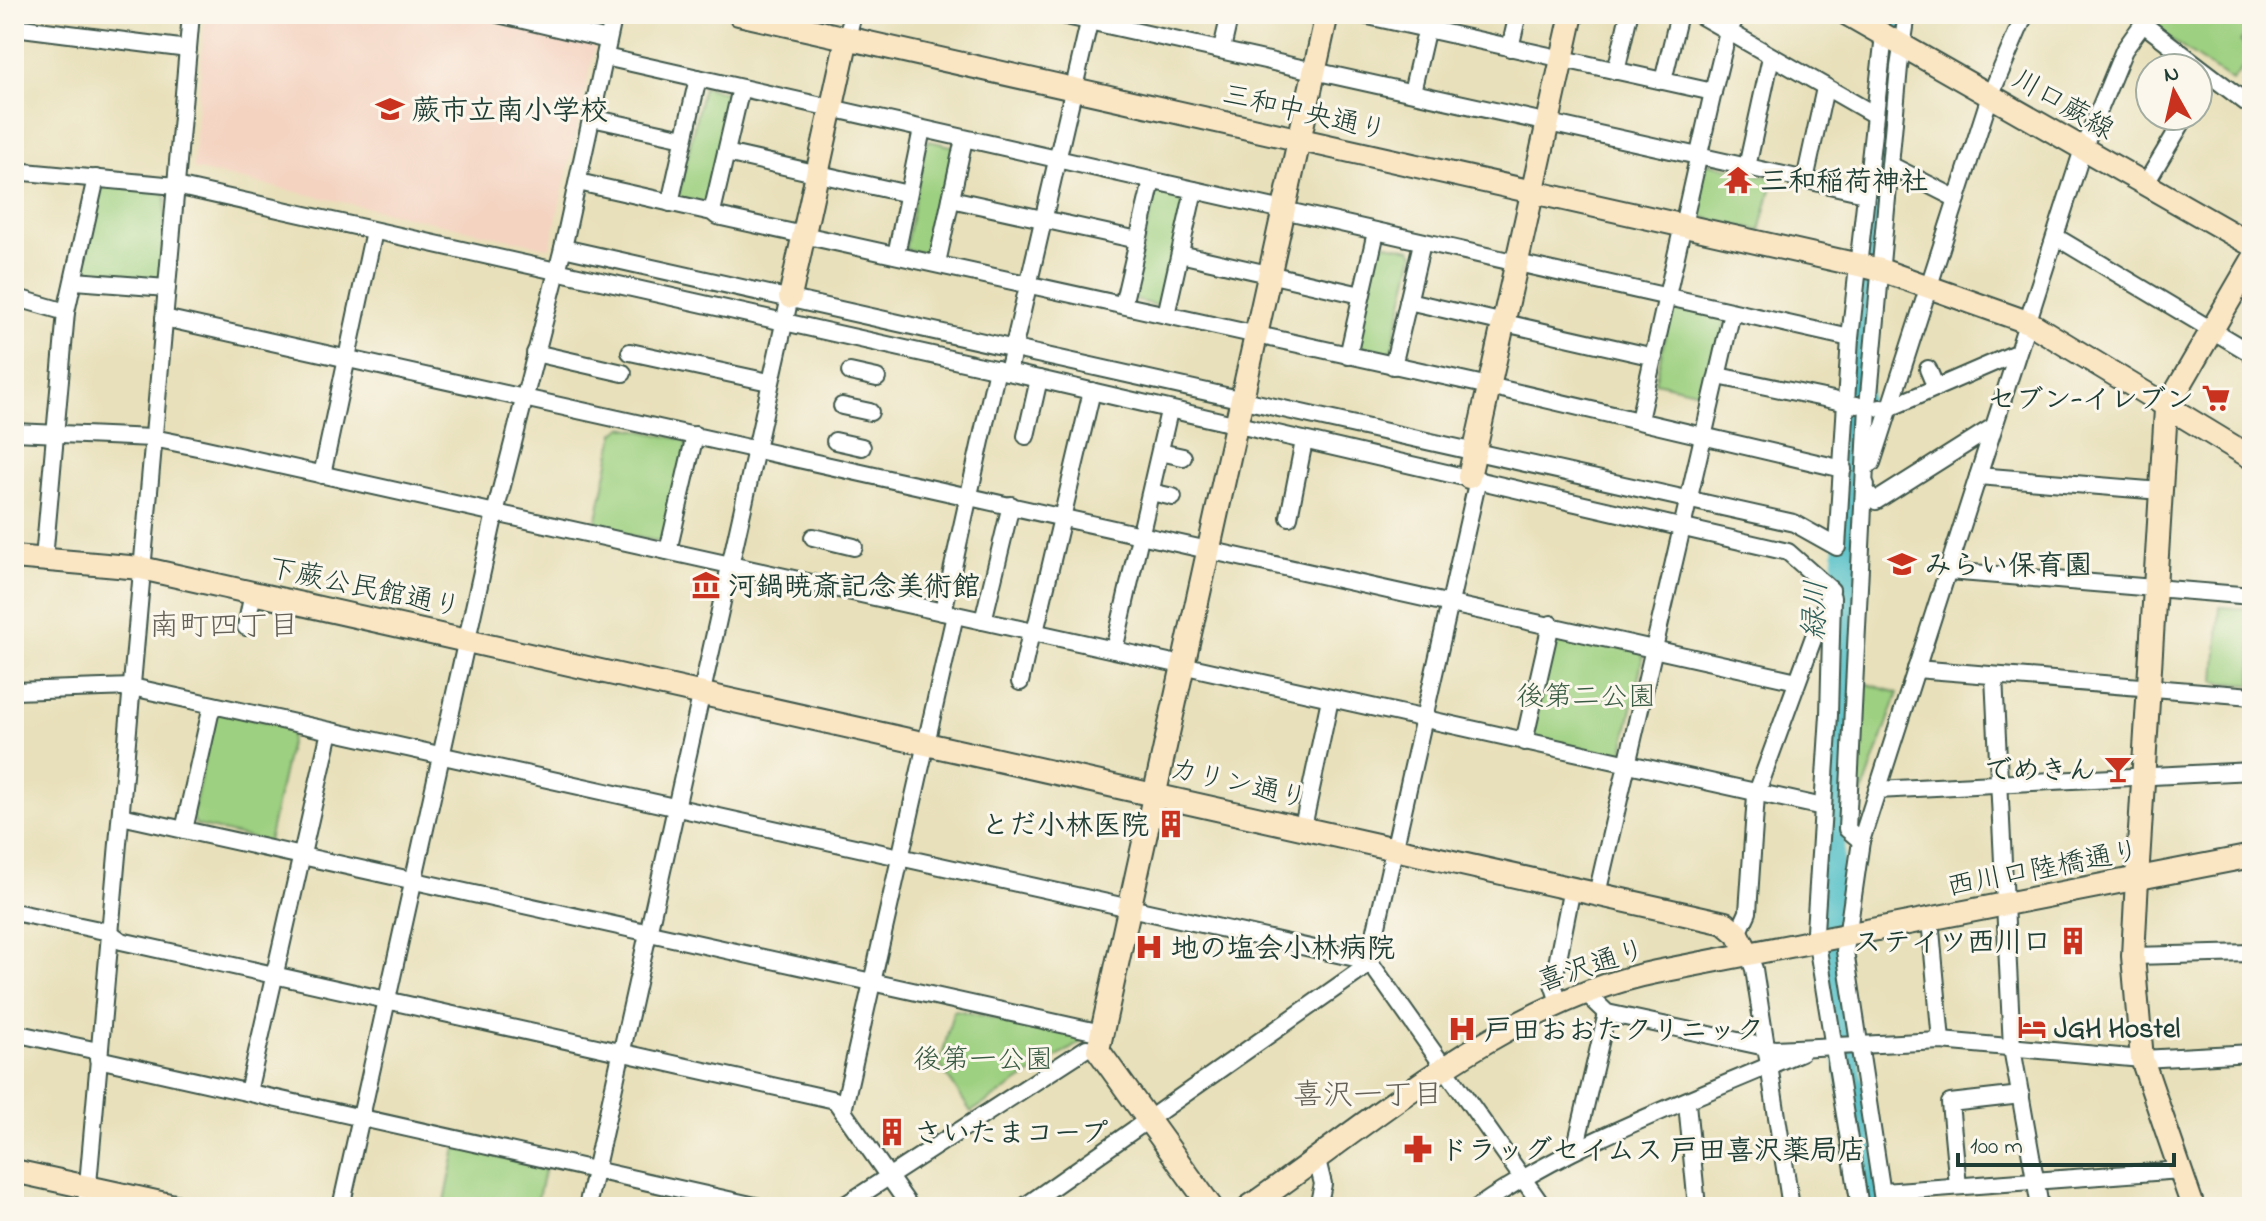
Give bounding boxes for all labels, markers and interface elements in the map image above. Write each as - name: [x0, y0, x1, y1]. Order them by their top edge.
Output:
- north arrow: [2134, 52, 2214, 132]
- text: N: [2162, 58, 2181, 92]
- street label: 川口蕨線: [2003, 60, 2121, 152]
- street label: 三和中央通り: [1218, 76, 1391, 153]
- place label: 蕨市立南小学校: [412, 92, 608, 133]
- school or university icon: 蕨市立南小学校: [375, 94, 405, 124]
- place label: 三和稲荷神社: [1760, 163, 1928, 204]
- temple icon: 三和稲荷神社: [1723, 165, 1753, 195]
- place label: セブン-イレブン: [1987, 381, 2194, 422]
- supermarket icon: セブン-イレブン: [2201, 383, 2231, 413]
- place label: みらい保育園: [1924, 547, 2092, 588]
- street label: 下蕨公民館通り: [264, 549, 464, 630]
- school or university icon: みらい保育園: [1887, 549, 1917, 579]
- place label: 河鍋暁斎記念美術館: [728, 568, 980, 609]
- museum icon: 河鍋暁斎記念美術館: [691, 570, 721, 600]
- water label: 緑川: [1793, 579, 1841, 641]
- district label: 南町四丁目: [149, 606, 299, 650]
- park label: 後第二公園: [1516, 678, 1656, 719]
- street label: カリン通り: [1165, 750, 1311, 821]
- place label: でめきん: [1984, 752, 2096, 793]
- bar icon: でめきん: [2103, 754, 2133, 784]
- place label: とだ小林医院: [981, 807, 1149, 848]
- building icon: とだ小林医院: [1156, 809, 1186, 839]
- street label: 西川口陸橋通り: [1944, 832, 2144, 909]
- place label: ステイツ西川口: [1853, 924, 2051, 965]
- building icon: ステイツ西川口: [2058, 926, 2088, 956]
- place label: 地の塩会小林病院: [1171, 930, 1395, 971]
- street label: 喜沢通り: [1532, 931, 1652, 1004]
- hospital icon: 地の塩会小林病院: [1134, 932, 1164, 962]
- place label: JGH Hostel: [2054, 1010, 2181, 1051]
- place label: 戸田おおたクリニック: [1484, 1012, 1764, 1053]
- hotel icon: JGH Hostel: [2017, 1012, 2047, 1042]
- hospital icon: 戸田おおたクリニック: [1447, 1014, 1477, 1044]
- park label: 後第一公園: [913, 1041, 1053, 1082]
- district label: 喜沢一丁目: [1293, 1075, 1443, 1119]
- place label: さいたまコープ: [914, 1115, 1108, 1156]
- building icon: さいたまコープ: [877, 1117, 907, 1147]
- scale bar: [1958, 1117, 2174, 1167]
- text: 100 m: [1970, 1130, 2023, 1165]
- place label: ドラッグセイムス 戸田喜沢薬局店: [1440, 1132, 1866, 1173]
- pharmacy icon: ドラッグセイムス 戸田喜沢薬局店: [1403, 1134, 1433, 1164]

